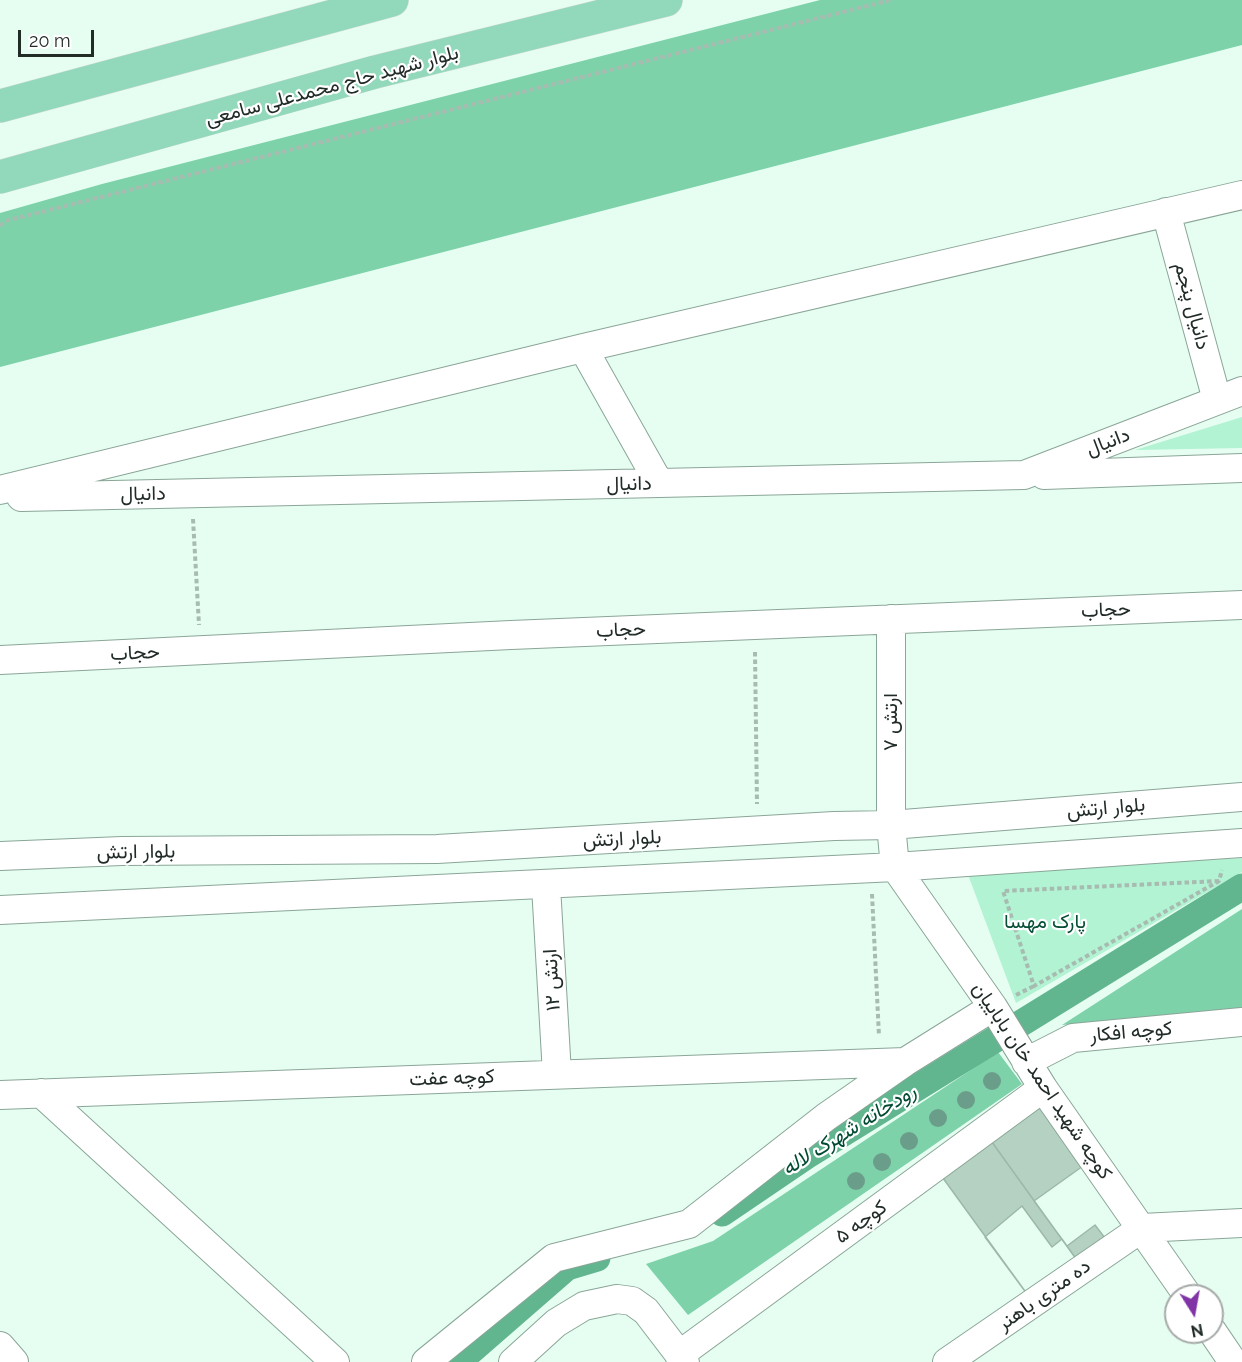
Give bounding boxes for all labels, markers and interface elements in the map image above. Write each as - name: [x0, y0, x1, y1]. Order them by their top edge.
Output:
- scale bar: [21, 18, 98, 56]
- text: 20 m: [29, 30, 71, 51]
- street label: بلوار شهید حاج محمدعلی سامعی: [203, 41, 461, 131]
- street label: دانیال پنجم: [1169, 260, 1215, 352]
- street label: دانیال: [1083, 423, 1133, 461]
- street label: دانیال: [606, 472, 652, 496]
- street label: دانیال: [120, 482, 166, 506]
- street label: حجاب: [1081, 597, 1131, 623]
- street label: حجاب: [596, 617, 646, 643]
- street label: حجاب: [110, 640, 160, 666]
- street label: ارتش ۷: [879, 693, 903, 751]
- street label: بلوار ارتش: [1066, 793, 1146, 823]
- street label: بلوار ارتش: [582, 825, 662, 853]
- street label: بلوار ارتش: [96, 839, 176, 865]
- park label: پارک مهسا: [1004, 910, 1086, 934]
- street label: ارتش ۱۲: [538, 948, 566, 1012]
- street label: کوچه شهید احمد خان باباییان: [967, 978, 1117, 1184]
- street label: کوچه افکار: [1089, 1016, 1173, 1048]
- street label: کوچه عفت: [409, 1065, 495, 1091]
- water label: رودخانه شهرک لاله: [777, 1079, 921, 1181]
- street label: کوچه ۵: [830, 1195, 892, 1249]
- street label: ده متری باهنر: [993, 1254, 1095, 1336]
- north arrow: [1164, 1284, 1224, 1344]
- text: N: [1189, 1320, 1205, 1341]

